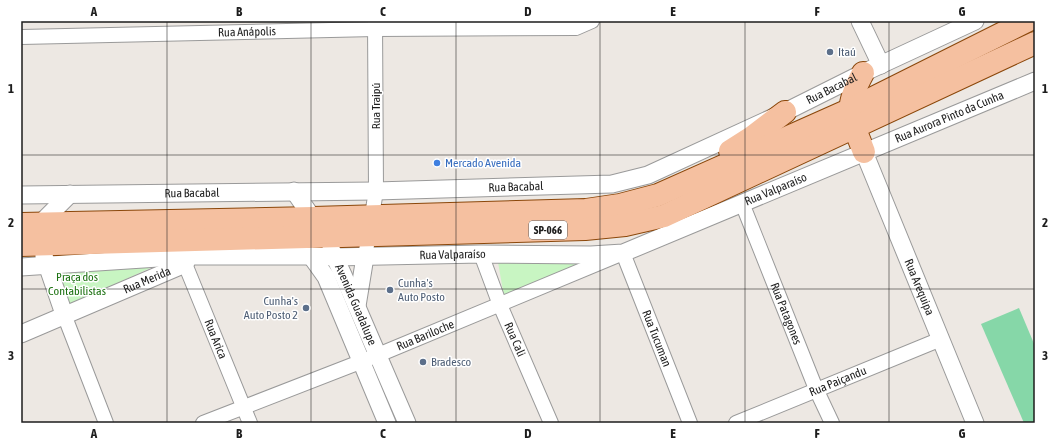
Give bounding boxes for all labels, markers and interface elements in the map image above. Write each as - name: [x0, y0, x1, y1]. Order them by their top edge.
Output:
- text: A: [90, 4, 98, 19]
- text: B: [236, 4, 243, 19]
- text: C: [380, 4, 386, 19]
- text: D: [524, 4, 532, 19]
- text: E: [670, 4, 676, 19]
- text: F: [814, 4, 820, 19]
- text: G: [959, 4, 966, 19]
- street label: Rua Anápolis: [218, 24, 276, 40]
- place label: Itaú: [838, 45, 856, 59]
- marker: Itaú: [825, 47, 835, 57]
- street label: Rua Bacabal: [804, 70, 860, 107]
- text: 1: [8, 81, 14, 96]
- text: 1: [1042, 81, 1048, 96]
- street label: Rua Traipú: [369, 82, 383, 129]
- street label: Rua Aurora Pinto da Cunha: [893, 88, 1006, 146]
- place label: Mercado Avenida: [445, 156, 521, 170]
- marker: Mercado Avenida: [432, 158, 442, 168]
- street label: Rua Valparaíso: [742, 170, 809, 208]
- street label: Rua Bacabal: [488, 179, 544, 195]
- street label: Rua Bacabal: [164, 186, 220, 200]
- text: 2: [8, 215, 14, 230]
- text: 2: [1042, 215, 1048, 230]
- road number: SP-066: [529, 221, 567, 239]
- street label: Rua Valparaíso: [419, 247, 486, 262]
- street label: Rua Arequipa: [902, 257, 937, 317]
- street label: Avenida Guadalupe: [332, 262, 380, 347]
- street label: Rua Merida: [121, 264, 173, 297]
- park label: Praça dos Contabilistas: [48, 270, 106, 298]
- place label: Cunha's Auto Posto: [398, 276, 445, 304]
- street label: Rua Patagones: [767, 281, 805, 347]
- marker: Cunha's Auto Posto: [385, 285, 395, 295]
- place label: Cunha's Auto Posto 2: [244, 294, 298, 322]
- marker: Cunha's Auto Posto 2: [301, 303, 311, 313]
- street label: Rua Tucuman: [639, 308, 674, 369]
- street label: Rua Arica: [201, 317, 230, 361]
- street label: Rua Bariloche: [394, 317, 456, 354]
- street label: Rua Cali: [501, 320, 528, 359]
- text: 3: [8, 348, 14, 363]
- text: 3: [1042, 348, 1048, 363]
- place label: Bradesco: [431, 355, 471, 369]
- marker: Bradesco: [418, 357, 428, 367]
- street label: Rua Paiçandu: [807, 363, 869, 399]
- text: A: [90, 426, 98, 441]
- text: B: [236, 426, 243, 441]
- text: C: [380, 426, 386, 441]
- text: D: [524, 426, 532, 441]
- text: E: [670, 426, 676, 441]
- text: F: [814, 426, 820, 441]
- text: G: [959, 426, 966, 441]

